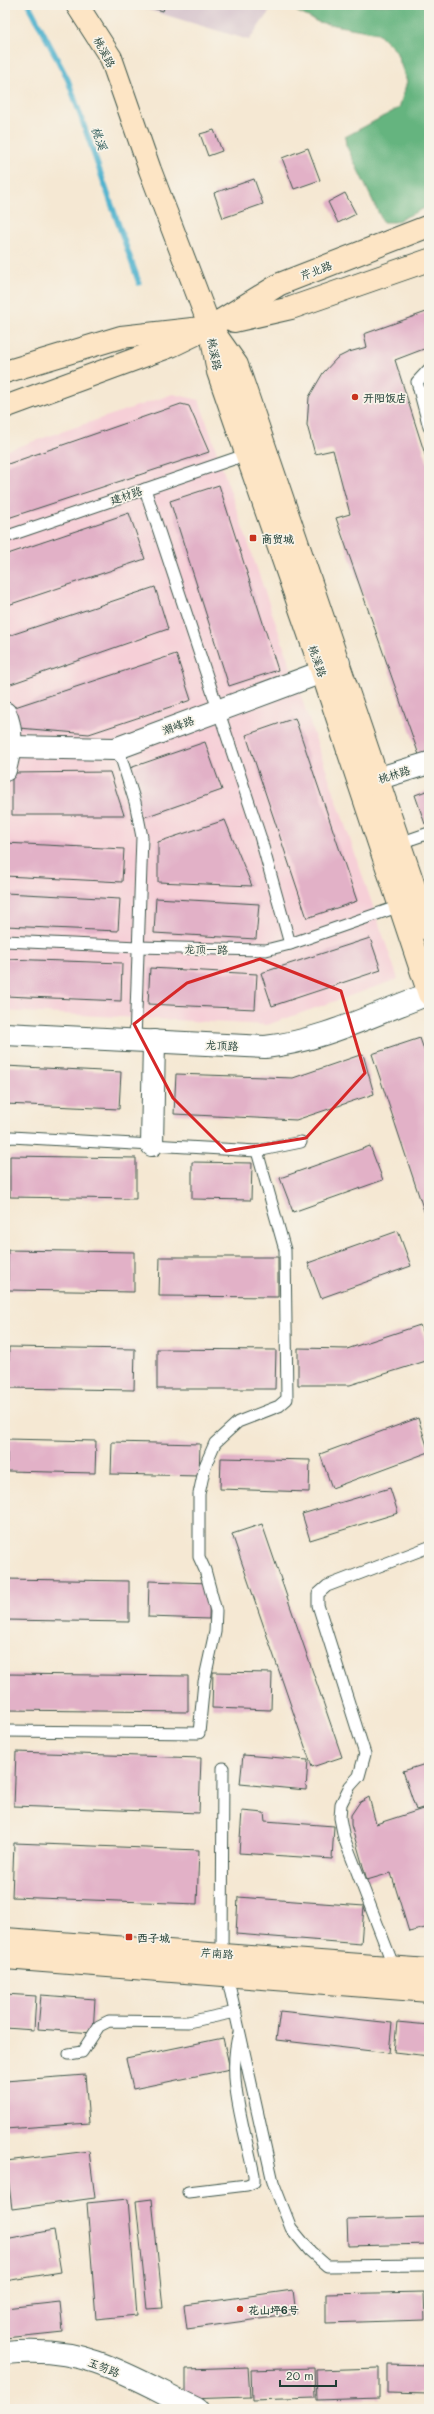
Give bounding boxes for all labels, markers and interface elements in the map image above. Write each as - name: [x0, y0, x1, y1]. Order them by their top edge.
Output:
- street label: 桃溪路: [91, 34, 119, 70]
- water label: 桃溪: [89, 124, 112, 153]
- street label: 芹北路: [298, 257, 334, 283]
- street label: 桃溪路: [204, 336, 226, 372]
- place label: 开阳饭店: [363, 390, 407, 405]
- marker: 开阳饭店: [350, 392, 360, 402]
- street label: 建材路: [108, 483, 144, 507]
- place label: 商贸城: [261, 531, 294, 546]
- marker: 商贸城: [248, 533, 258, 543]
- street label: 桃溪路: [306, 643, 330, 679]
- street label: 潮峰路: [160, 712, 196, 738]
- street label: 桃林路: [376, 762, 412, 786]
- street label: 龙顶一路: [184, 941, 228, 957]
- street label: 龙顶路: [205, 1037, 239, 1053]
- place label: 西子城: [137, 1930, 170, 1945]
- marker: 西子城: [124, 1932, 134, 1942]
- street label: 芹南路: [200, 1944, 234, 1962]
- place label: 花山坪6号: [248, 2302, 299, 2317]
- marker: 花山坪6号: [235, 2304, 245, 2314]
- street label: 玉笏路: [86, 2354, 122, 2380]
- scale bar: [280, 2362, 336, 2388]
- text: 20 m: [286, 2367, 314, 2383]

